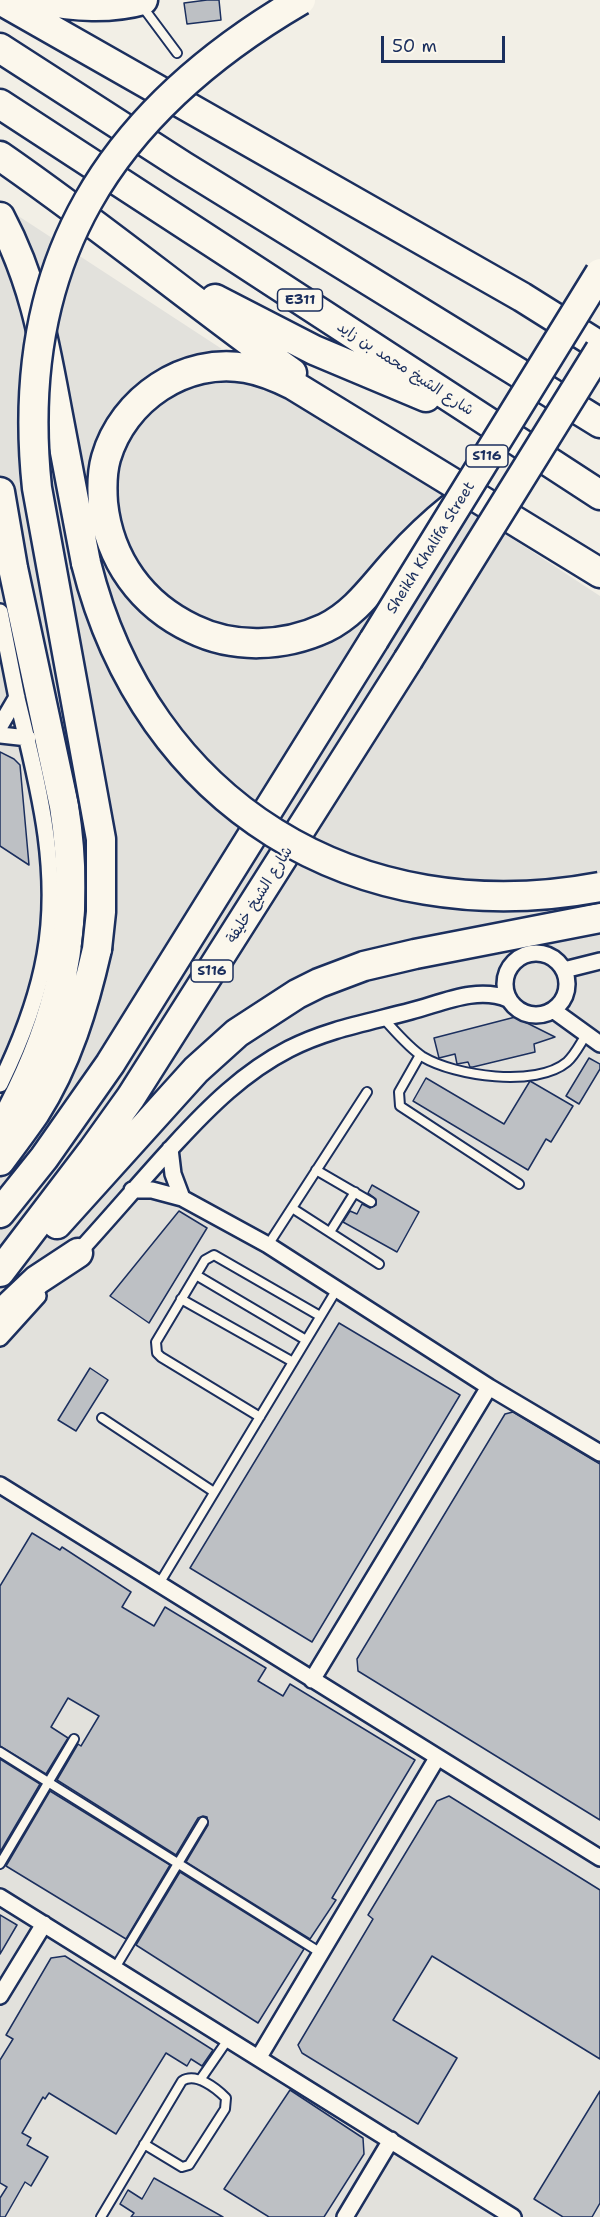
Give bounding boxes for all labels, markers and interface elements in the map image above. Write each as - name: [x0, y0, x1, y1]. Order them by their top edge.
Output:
- scale bar: [384, 24, 508, 62]
- text: 50 m: [392, 34, 437, 58]
- road number: E311: [278, 289, 322, 311]
- street label: شارع الشيخ محمد بن زايد: [333, 318, 477, 420]
- road number: S116: [466, 445, 508, 467]
- street label: Sheikh Khalifa Street: [383, 479, 479, 617]
- street label: شارع الشيخ خليفة: [223, 843, 297, 947]
- road number: S116: [191, 960, 233, 982]

